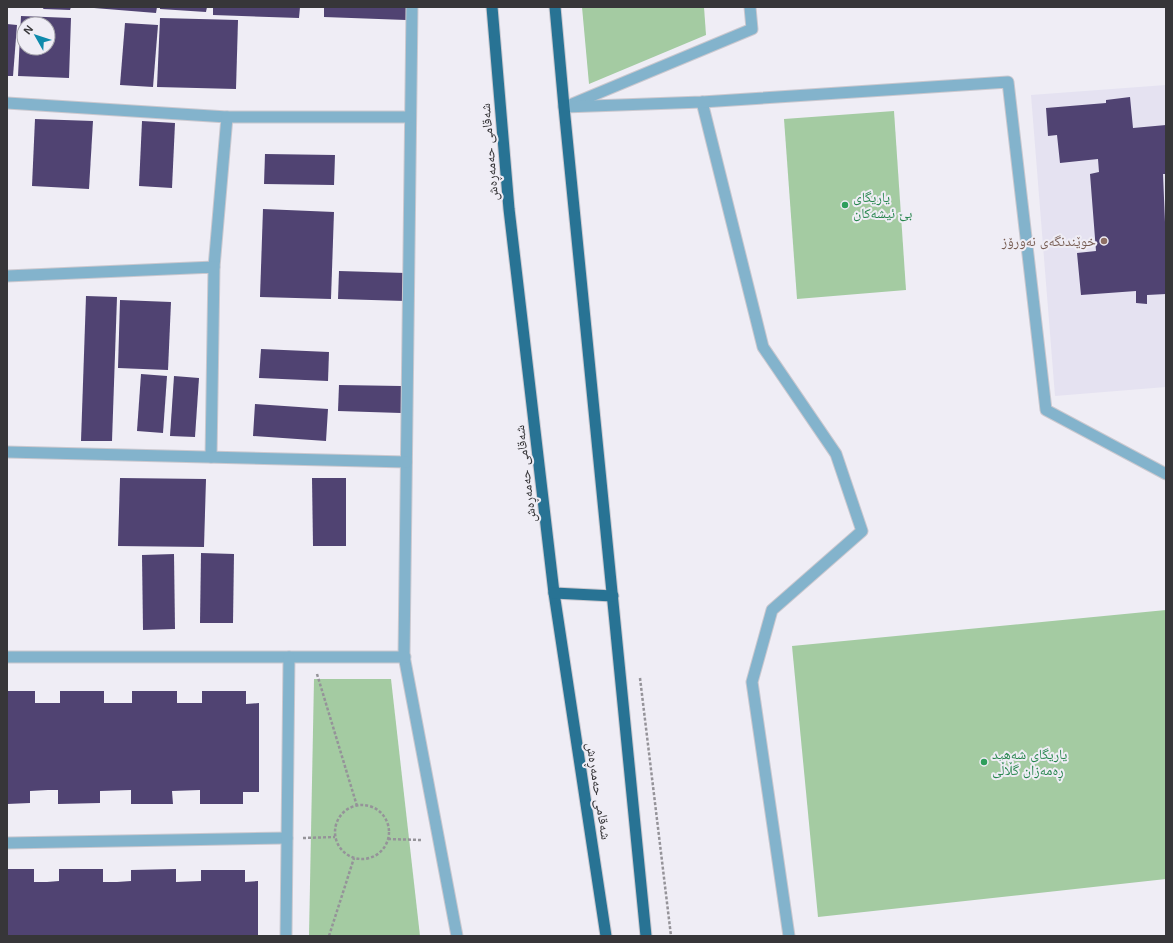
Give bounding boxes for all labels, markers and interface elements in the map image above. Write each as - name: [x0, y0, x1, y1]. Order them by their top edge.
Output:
- north arrow: [16, 16, 56, 56]
- text: N: [21, 23, 35, 37]
- street label: شەقامی حەمەڕەش: [477, 102, 505, 202]
- place label: یاریگای بێ ئیشەکان: [853, 189, 913, 222]
- marker: یاریگای بێ ئیشەکان: [840, 200, 850, 210]
- place label: خوێندنگەی نەورۆز: [1001, 233, 1096, 250]
- marker: خوێندنگەی نەورۆز: [1099, 236, 1109, 246]
- street label: شەقامی حەمەڕەش: [511, 424, 543, 524]
- street label: شەقامی حەمەڕەش: [579, 741, 615, 841]
- place label: یاریگای شەهید ڕەمەزان گڵاڵی: [992, 746, 1068, 782]
- marker: یاریگای شەهید ڕەمەزان گڵاڵی: [979, 757, 989, 767]

